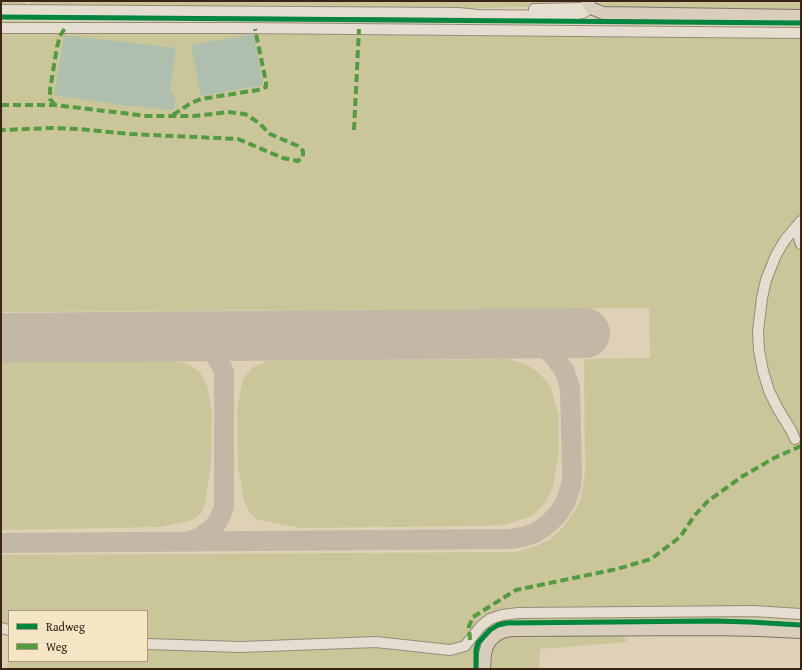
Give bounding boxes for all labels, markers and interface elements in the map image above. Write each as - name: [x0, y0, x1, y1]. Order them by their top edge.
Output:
- legend: [8, 610, 148, 662]
- text: Radweg: [46, 618, 85, 635]
- text: Weg: [46, 638, 67, 655]

